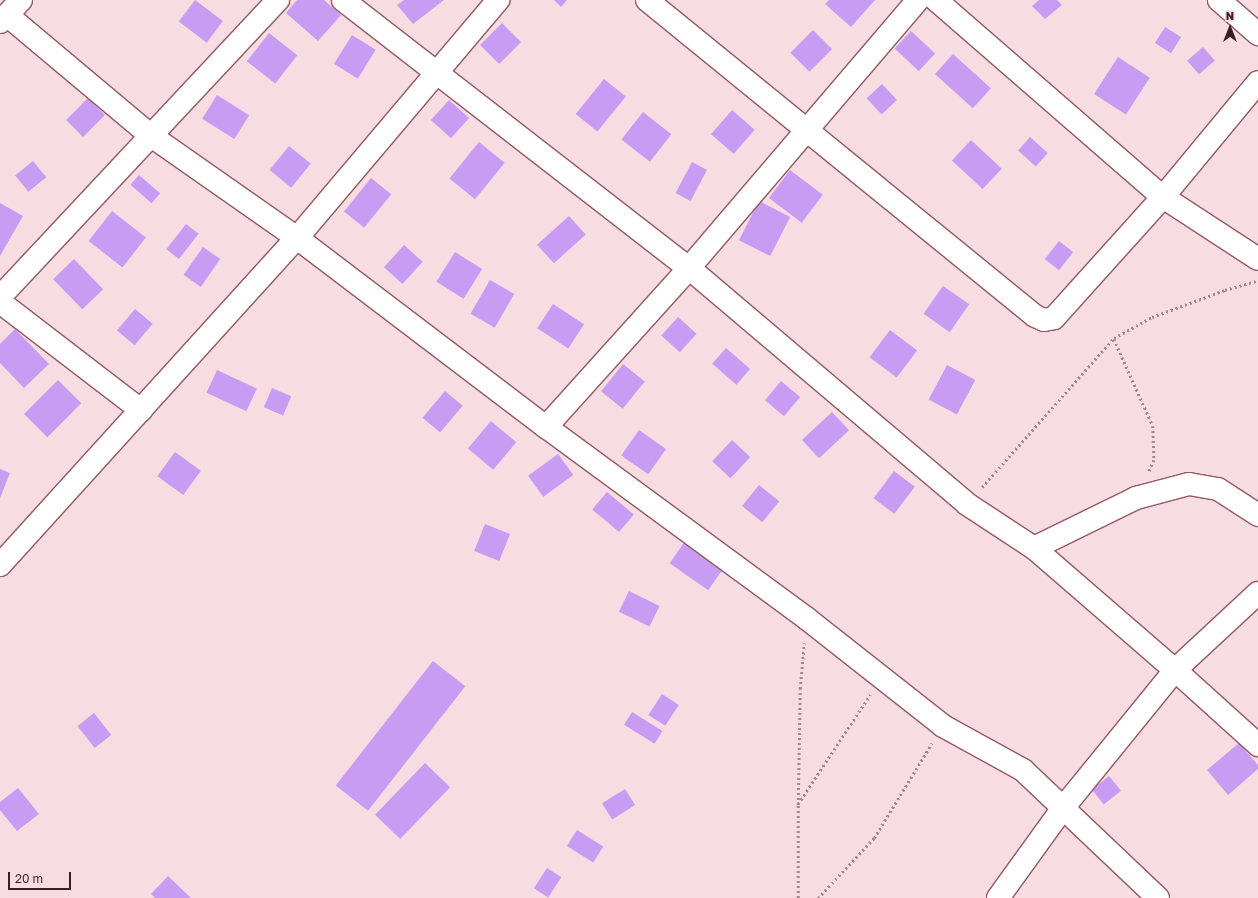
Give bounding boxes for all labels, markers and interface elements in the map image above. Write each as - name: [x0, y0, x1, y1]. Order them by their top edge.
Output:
- north arrow: [1210, 8, 1250, 48]
- text: N: [1226, 9, 1234, 22]
- scale bar: [10, 864, 73, 890]
- text: 20 m: [15, 871, 43, 886]

